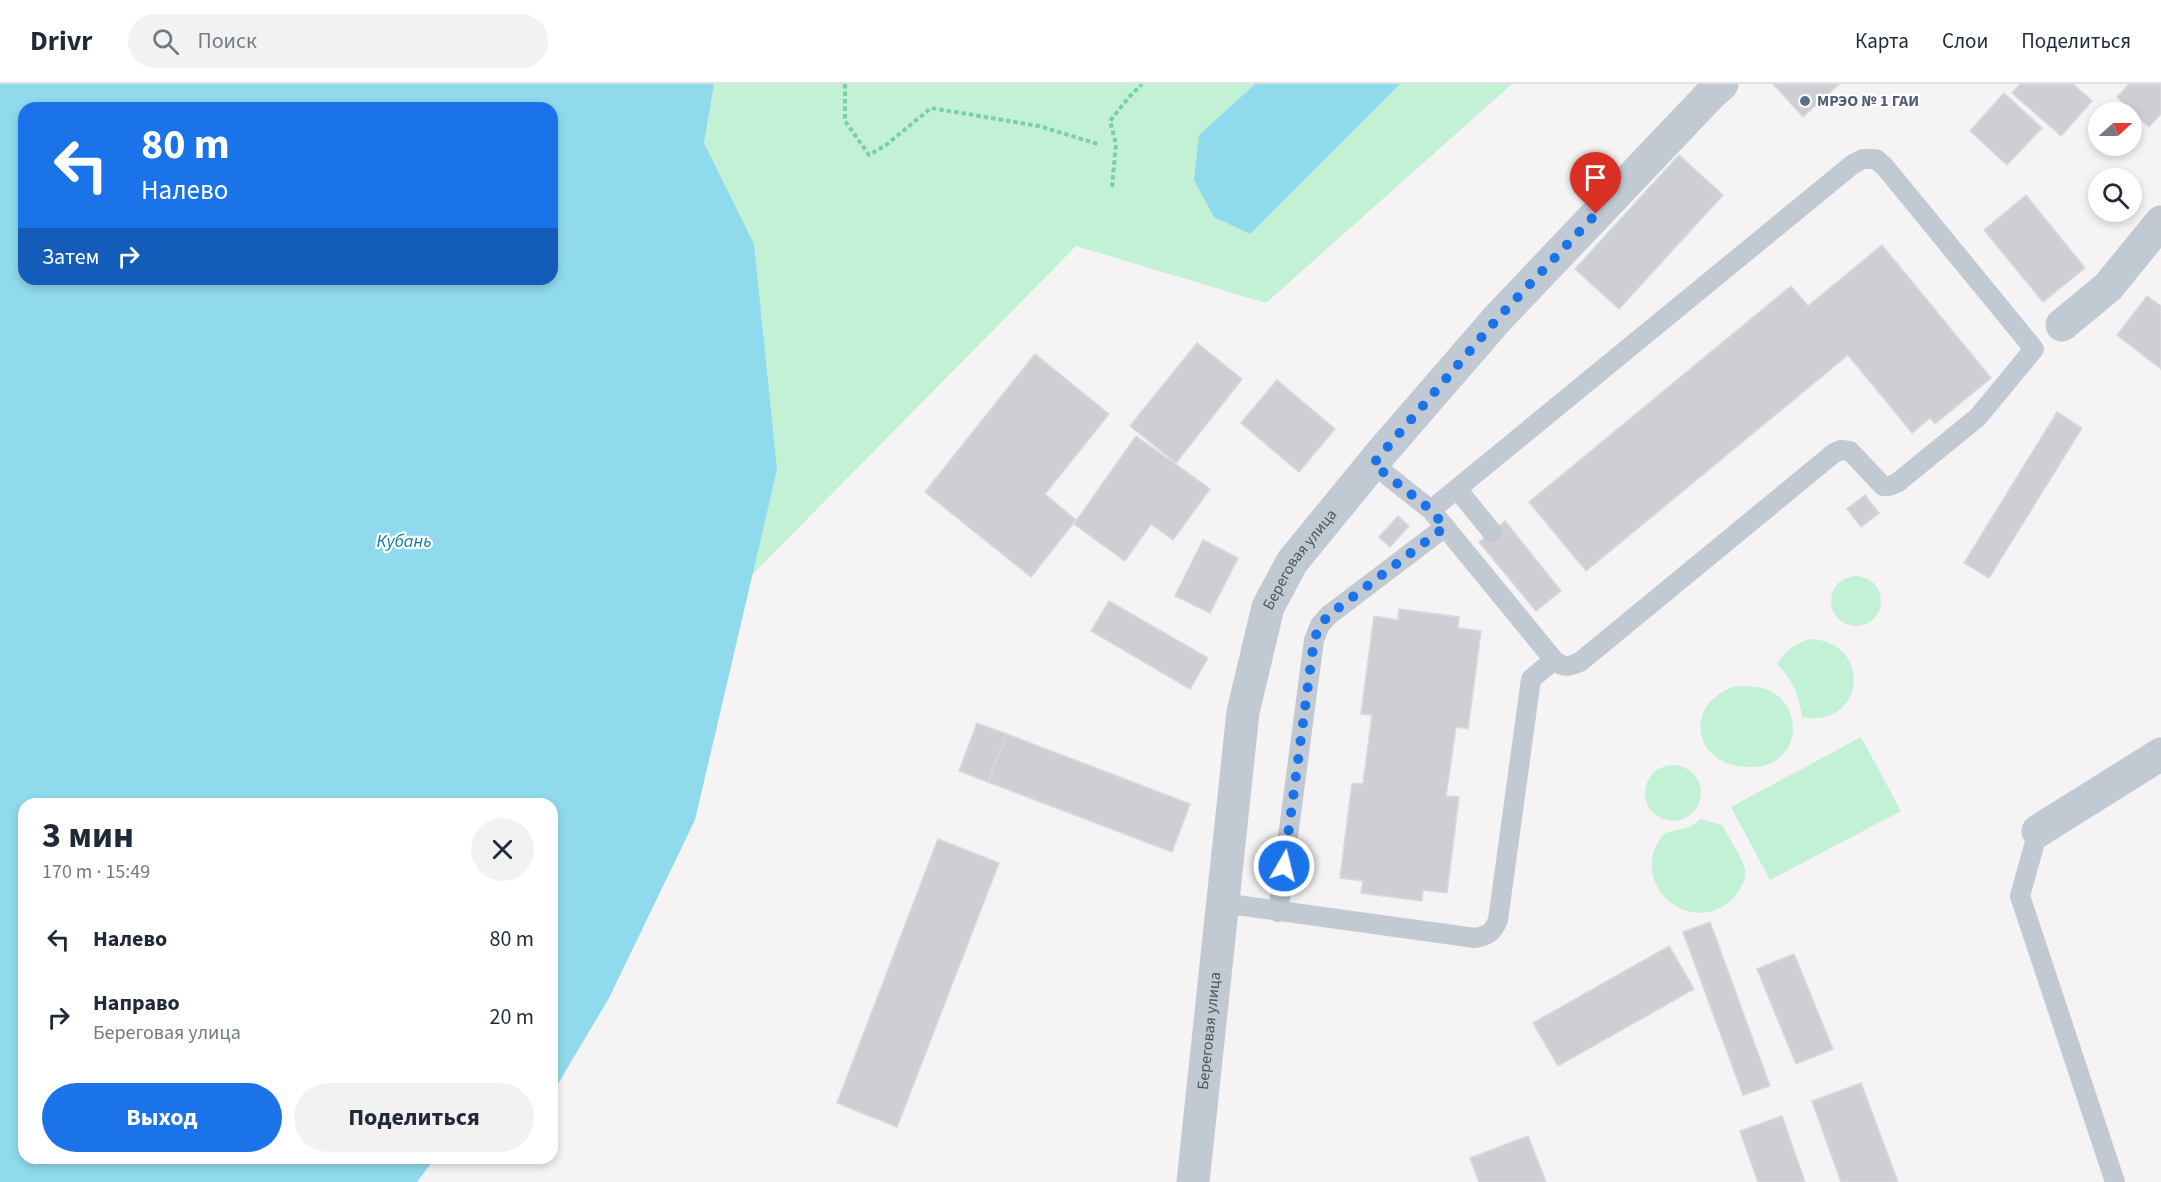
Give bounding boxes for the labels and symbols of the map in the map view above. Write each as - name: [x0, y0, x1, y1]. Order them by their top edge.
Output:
- place label: МРЭО № 1 ГАИ: [1817, 90, 1919, 112]
- marker: МРЭО № 1 ГАИ: [1798, 94, 1812, 108]
- north arrow: [2088, 102, 2142, 156]
- pin: [1570, 152, 1621, 214]
- street label: Береговая улица: [1257, 504, 1342, 614]
- water label: Кубань: [377, 529, 431, 554]
- position arrow: [1252, 834, 1316, 898]
- street label: Береговая улица: [1192, 971, 1226, 1091]

